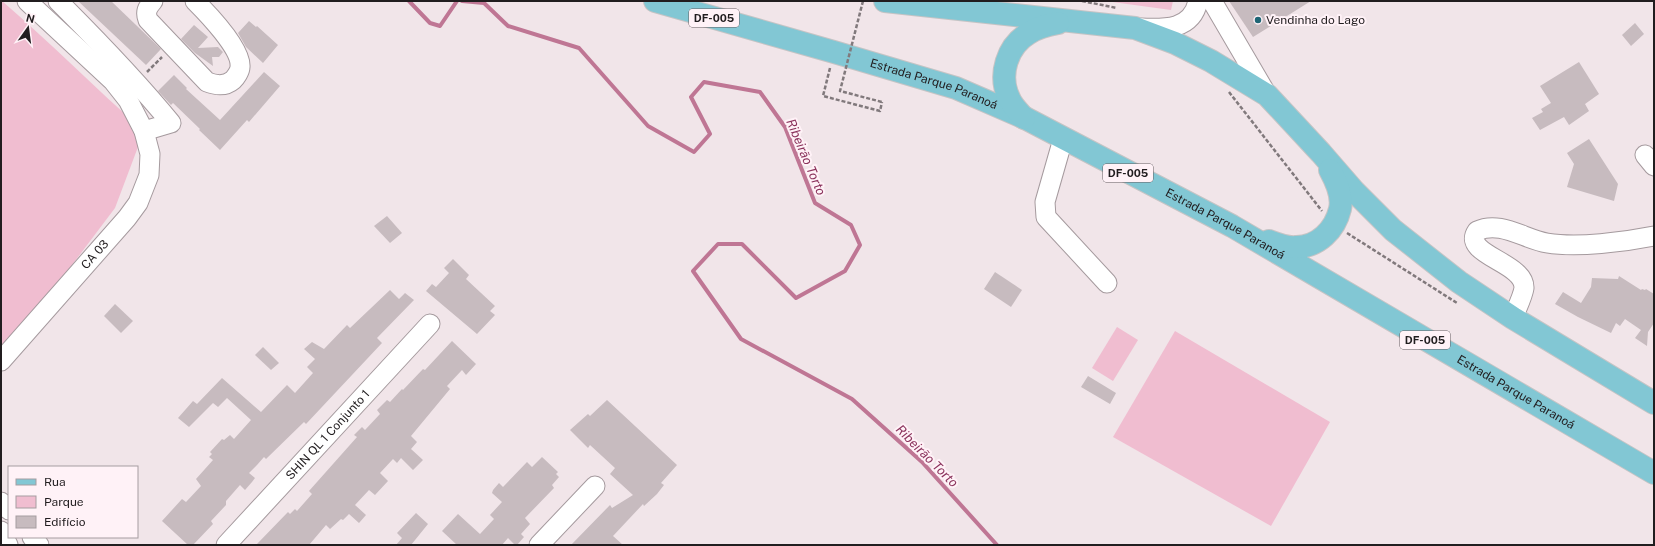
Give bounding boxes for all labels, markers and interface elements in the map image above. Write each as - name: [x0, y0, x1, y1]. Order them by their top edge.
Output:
- north arrow: [8, 8, 48, 48]
- road number: DF-005: [689, 9, 739, 27]
- text: N: [25, 11, 36, 25]
- place label: Vendinha do Lago: [1266, 13, 1365, 27]
- marker: Vendinha do Lago: [1253, 15, 1263, 25]
- street label: Estrada Parque Paranoá: [868, 56, 1000, 112]
- water label: Ribeirão Torto: [783, 117, 829, 197]
- road number: DF-005: [1103, 164, 1153, 182]
- street label: Estrada Parque Paranoá: [1163, 186, 1287, 262]
- street label: CA 03: [78, 237, 111, 272]
- road number: DF-005: [1400, 331, 1450, 349]
- street label: Estrada Parque Paranoá: [1455, 352, 1577, 432]
- street label: SHIN QL 1 Conjunto 1: [283, 387, 373, 483]
- water label: Ribeirão Torto: [893, 422, 961, 490]
- legend: [8, 466, 138, 538]
- text: Rua: [44, 475, 66, 489]
- text: Parque: [44, 495, 84, 509]
- text: Edifício: [44, 515, 86, 529]

